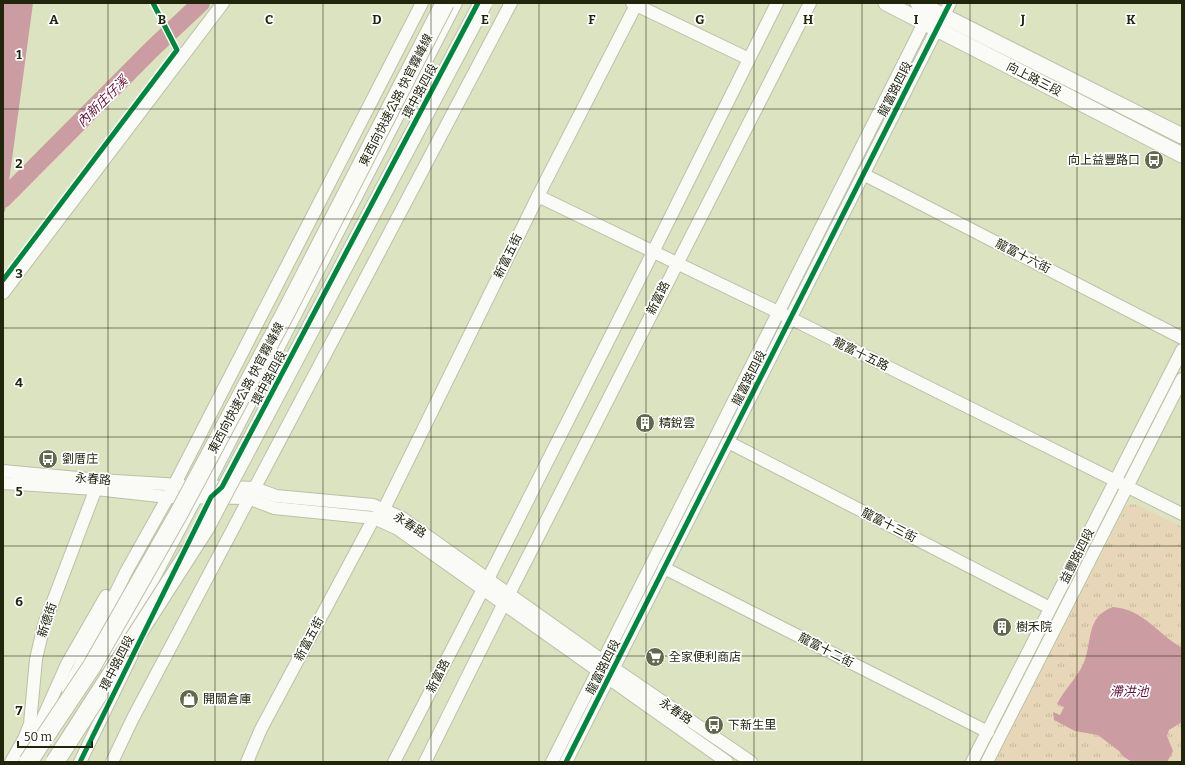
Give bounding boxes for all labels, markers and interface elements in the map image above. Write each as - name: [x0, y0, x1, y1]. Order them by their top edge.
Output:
- text: A: [49, 12, 59, 27]
- text: B: [158, 12, 166, 27]
- text: C: [265, 12, 273, 27]
- text: D: [372, 12, 382, 27]
- text: E: [481, 12, 489, 27]
- text: F: [588, 12, 596, 27]
- text: G: [695, 12, 705, 27]
- text: H: [803, 12, 813, 27]
- text: I: [914, 12, 919, 27]
- text: J: [1020, 12, 1026, 27]
- text: K: [1126, 12, 1136, 27]
- street label: 東西向快速公路 快官霧峰線: [357, 32, 435, 168]
- text: 1: [16, 47, 22, 62]
- street label: 龍富路四段: [875, 59, 915, 119]
- street label: 向上路三段: [1004, 59, 1064, 99]
- street label: 環中路四段: [400, 61, 440, 121]
- water label: 內新庄仔溪: [74, 72, 132, 130]
- bus stop icon: 向上益豐路口: [1143, 149, 1165, 171]
- place label: 向上益豐路口: [1068, 153, 1140, 167]
- text: 2: [15, 156, 23, 171]
- street label: 新富五街: [491, 231, 525, 281]
- street label: 龍富十六街: [993, 236, 1053, 276]
- text: 3: [15, 266, 23, 281]
- street label: 新富路: [644, 279, 672, 317]
- street label: 東西向快速公路 快官霧峰線: [205, 320, 287, 456]
- street label: 龍富十五路: [831, 335, 891, 373]
- street label: 環中路四段: [249, 348, 289, 408]
- street label: 龍富路四段: [729, 348, 769, 408]
- text: 4: [15, 375, 23, 390]
- building icon: 精銳雲: [634, 412, 656, 434]
- place label: 精銳雲: [659, 416, 695, 430]
- bus stop icon: 劉厝庄: [37, 448, 59, 470]
- place label: 劉厝庄: [62, 452, 98, 466]
- street label: 永春路: [74, 470, 112, 488]
- text: 5: [15, 484, 23, 499]
- street label: 龍富十三街: [859, 505, 919, 545]
- street label: 永春路: [391, 509, 429, 541]
- street label: 益豐路四段: [1057, 526, 1097, 586]
- text: 6: [15, 594, 23, 609]
- street label: 新德街: [35, 601, 59, 639]
- street label: 新富五街: [292, 615, 326, 663]
- building icon: 樹禾院: [991, 616, 1013, 638]
- place label: 樹禾院: [1016, 620, 1052, 634]
- street label: 龍富十二街: [796, 630, 856, 670]
- street label: 環中路四段: [97, 633, 137, 693]
- street label: 龍富路四段: [583, 637, 623, 697]
- supermarket icon: 全家便利商店: [644, 646, 666, 668]
- place label: 全家便利商店: [669, 650, 741, 664]
- street label: 新富路: [424, 657, 452, 695]
- water label: 滯洪池: [1109, 684, 1150, 699]
- shop icon: 開關倉庫: [178, 688, 200, 710]
- place label: 開關倉庫: [203, 692, 251, 706]
- street label: 永春路: [657, 695, 695, 727]
- text: 7: [16, 703, 23, 718]
- bus stop icon: 下新生里: [703, 714, 725, 736]
- place label: 下新生里: [728, 718, 776, 732]
- scale bar: [18, 723, 92, 749]
- text: 50 m: [24, 730, 53, 744]

